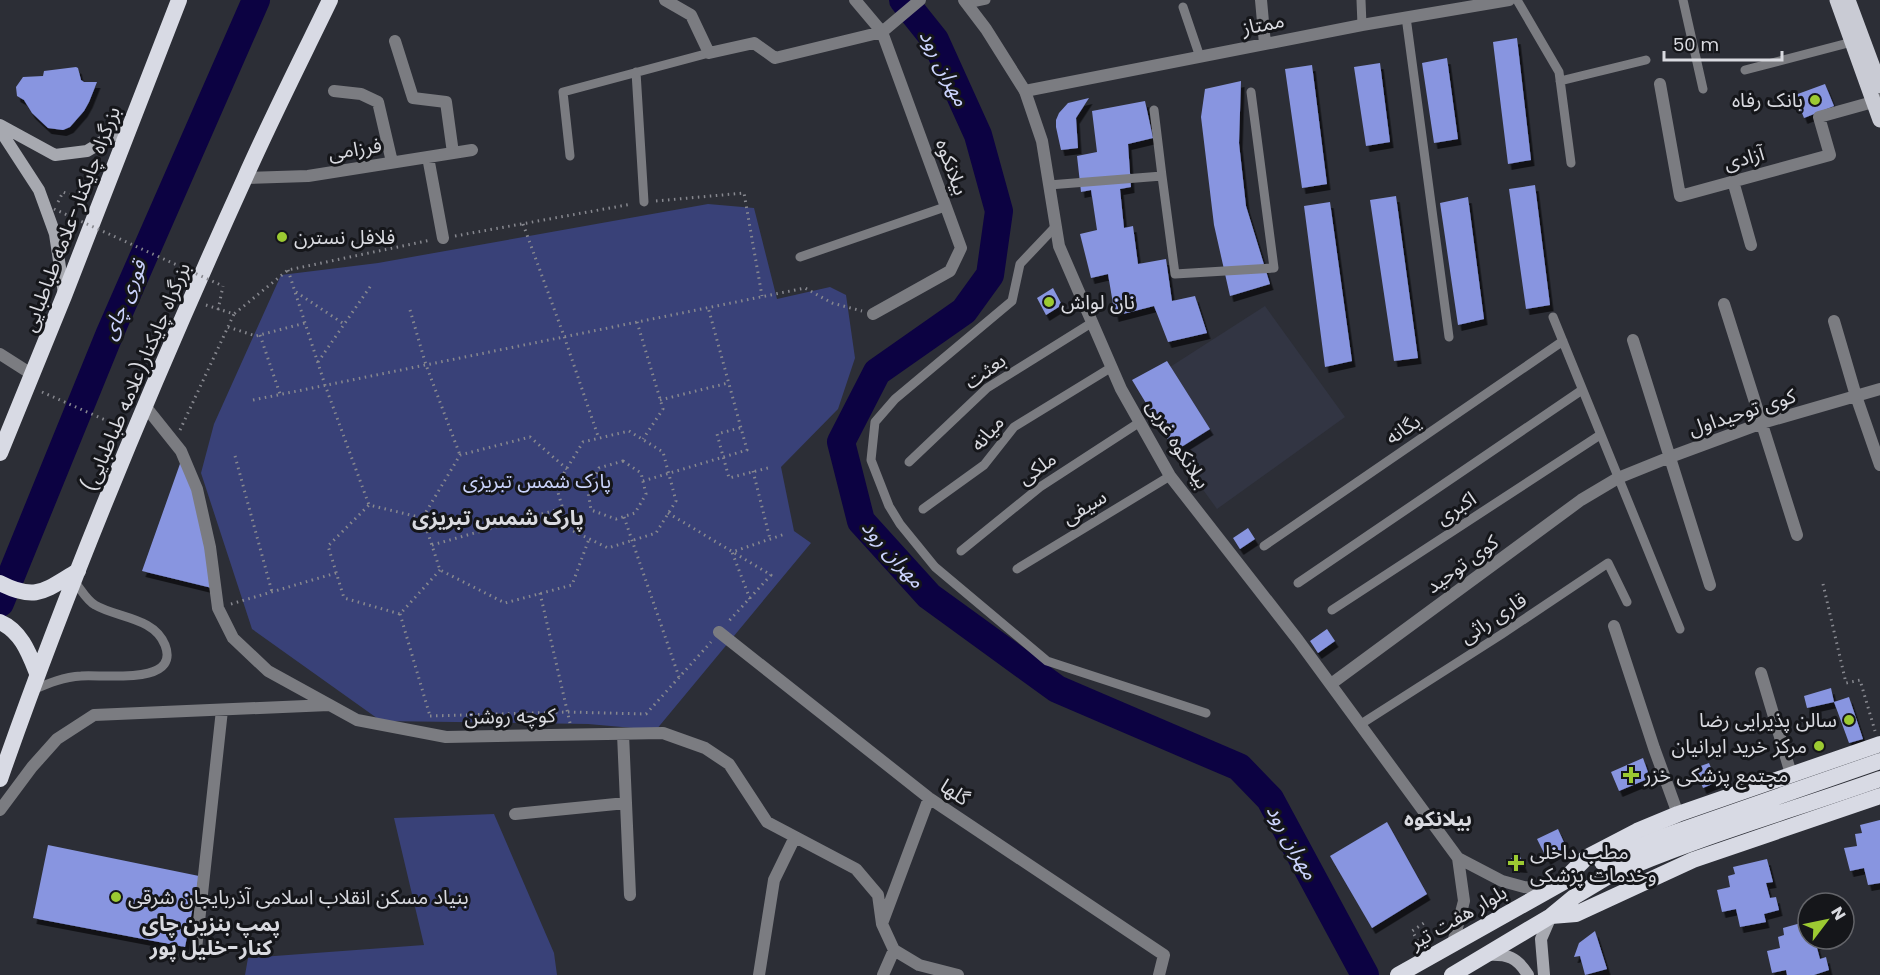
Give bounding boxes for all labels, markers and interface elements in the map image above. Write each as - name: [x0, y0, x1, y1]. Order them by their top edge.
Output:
- street label: ممتاز: [1238, 6, 1287, 42]
- scale bar: [1664, 24, 1782, 62]
- water label: مهران رود: [913, 25, 976, 111]
- text: 50 m: [1673, 32, 1719, 57]
- place label: بانک رفاه: [1732, 86, 1803, 114]
- marker: بانک رفاه: [1808, 93, 1822, 107]
- street label: بزرگراه چایکنار-علامه طباطبایی: [15, 102, 127, 336]
- street label: فرزامی: [326, 131, 384, 167]
- street label: بیلانکوه: [929, 135, 975, 199]
- street label: آزادی: [1721, 139, 1769, 177]
- place label: فلافل نسترن: [294, 223, 395, 251]
- marker: فلافل نسترن: [275, 230, 289, 244]
- water label: قوری چای: [94, 254, 154, 344]
- street label: بزرگراه چایکنار(علامه طباطبایی): [75, 258, 197, 496]
- place label: نان لواش: [1061, 288, 1135, 316]
- marker: نان لواش: [1042, 295, 1056, 309]
- street label: بعثت: [959, 346, 1011, 396]
- street label: کوی توحیداول: [1685, 381, 1800, 442]
- street label: بیلانکوه غربی: [1139, 394, 1217, 494]
- street label: یگانه: [1380, 407, 1426, 451]
- street label: میانه: [964, 409, 1010, 457]
- street label: ملکی: [1012, 445, 1062, 491]
- park label: پارک شمس تبریزی: [463, 467, 611, 495]
- street label: سیفی: [1056, 483, 1112, 531]
- street label: اکبری: [1430, 485, 1482, 531]
- district label: پارک شمس تبریزی: [412, 503, 584, 532]
- water label: مهران رود: [855, 513, 931, 594]
- street label: کوی توحید: [1420, 528, 1505, 600]
- street label: قاری راثی: [1454, 586, 1532, 650]
- street label: کوچه روشن: [464, 701, 557, 731]
- place label: سالن پذیرایی رضا: [1699, 706, 1837, 734]
- marker: سالن پذیرایی رضا: [1842, 713, 1856, 727]
- place label: مرکز خرید ایرانیان: [1672, 732, 1807, 760]
- marker: مرکز خرید ایرانیان: [1812, 739, 1826, 753]
- place label: مجتمع پزشکی خزر: [1643, 761, 1788, 790]
- marker: مجتمع پزشکی خزر: [1622, 766, 1640, 784]
- street label: گلها: [935, 772, 976, 812]
- water label: مهران رود: [1260, 799, 1325, 885]
- district label: بیلانکوه: [1404, 804, 1472, 833]
- place label: مطب داخلی وخدمات پزشکی: [1530, 838, 1657, 889]
- marker: مطب داخلی وخدمات پزشکی: [1507, 854, 1525, 872]
- street label: بلوار هفت تیر: [1403, 878, 1512, 957]
- place label: بنیاد مسکن انقلاب اسلامی آذربایجان شرقی: [128, 883, 469, 911]
- marker: بنیاد مسکن انقلاب اسلامی آذربایجان شرقی: [109, 890, 123, 904]
- north arrow: [1796, 891, 1856, 951]
- text: N: [1825, 902, 1851, 925]
- district label: پمپ بنزین چای کنار-خلیل پور: [142, 909, 280, 962]

